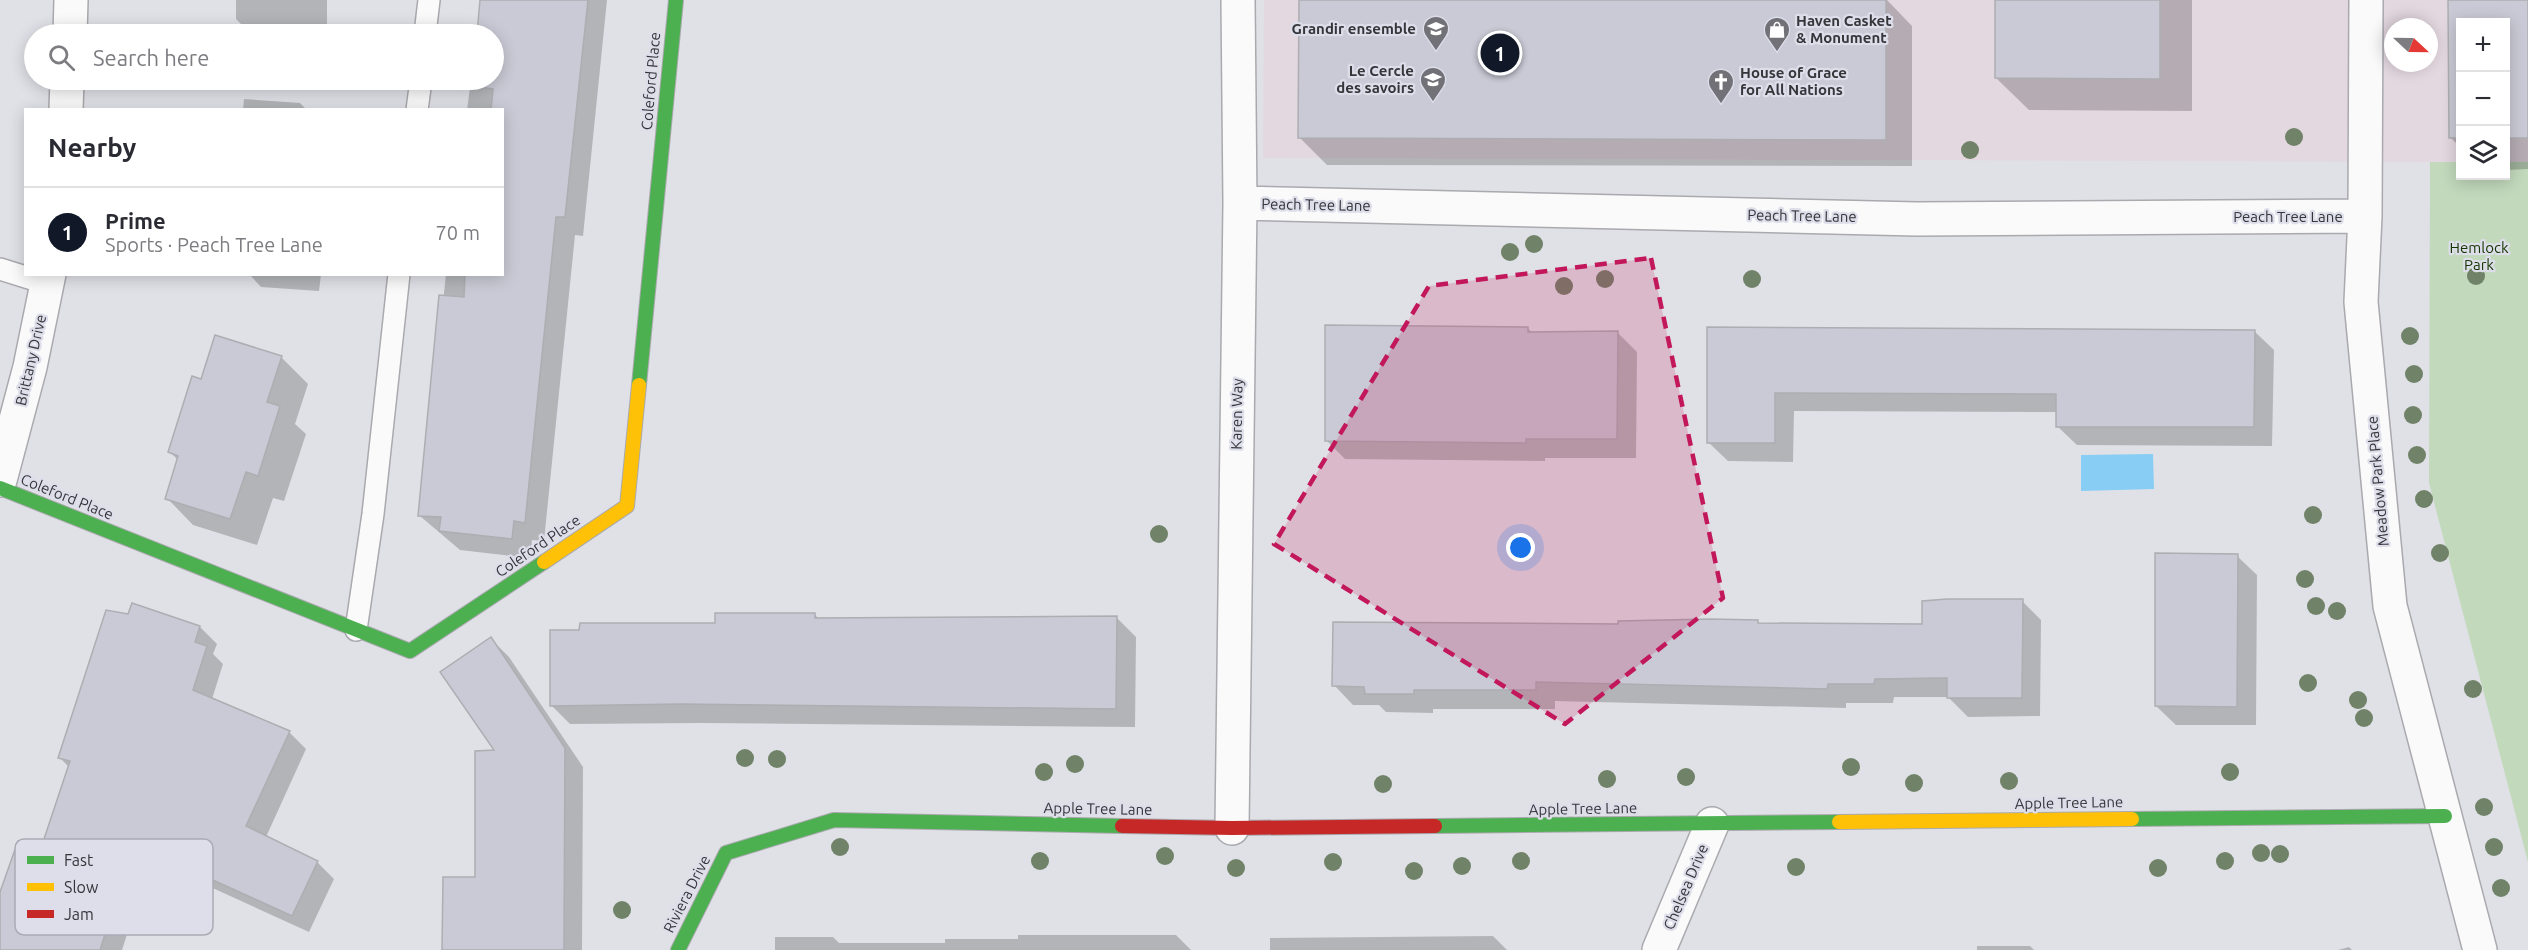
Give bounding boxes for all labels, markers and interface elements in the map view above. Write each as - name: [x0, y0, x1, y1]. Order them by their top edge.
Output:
- place label: Haven Casket & Monument: [1796, 12, 1892, 46]
- school or university icon: Grandir ensemble: [1421, 14, 1451, 52]
- shop icon: Haven Casket & Monument: [1762, 15, 1792, 53]
- north arrow: [2384, 18, 2438, 72]
- map controls: [2456, 18, 2510, 180]
- button: +: [2456, 18, 2510, 72]
- place label: Grandir ensemble: [1292, 20, 1416, 37]
- search box: [24, 24, 504, 90]
- street label: Coleford Place: [638, 31, 663, 131]
- pin: 1: [1480, 31, 1520, 76]
- icon: search: [45, 41, 78, 74]
- text: Search here: [93, 45, 209, 70]
- place label: Le Cercle des savoirs: [1336, 62, 1414, 96]
- place label: House of Grace for All Nations: [1740, 64, 1847, 98]
- school or university icon: Le Cercle des savoirs: [1418, 65, 1448, 103]
- church icon: House of Grace for All Nations: [1706, 67, 1736, 105]
- button: −: [2456, 72, 2510, 126]
- button: layers: [2456, 126, 2510, 180]
- text: Nearby: [48, 133, 136, 162]
- street label: Peach Tree Lane: [1261, 195, 1371, 214]
- street label: Peach Tree Lane: [1747, 206, 1857, 225]
- text: Prime: [105, 208, 166, 233]
- street label: Peach Tree Lane: [2233, 208, 2343, 225]
- text: 1: [62, 221, 73, 244]
- text: 70 m: [436, 221, 480, 244]
- text: Sports · Peach Tree Lane: [105, 233, 323, 256]
- park label: Hemlock Park: [2450, 239, 2509, 273]
- street label: Brittany Drive: [12, 313, 49, 407]
- street label: Karen Way: [1227, 378, 1246, 450]
- street label: Meadow Park Place: [2363, 415, 2392, 547]
- street label: Coleford Place: [18, 470, 116, 523]
- street label: Coleford Place: [492, 511, 583, 580]
- your location: [1506, 533, 1535, 562]
- street label: Apple Tree Lane: [2015, 793, 2123, 812]
- street label: Apple Tree Lane: [1044, 799, 1152, 818]
- street label: Apple Tree Lane: [1529, 799, 1637, 818]
- legend: [15, 839, 213, 935]
- street label: Chelsea Drive: [1660, 841, 1711, 932]
- text: Fast: [64, 851, 94, 869]
- street label: Riviera Drive: [660, 852, 713, 935]
- text: Slow: [64, 878, 99, 896]
- text: Jam: [64, 905, 94, 923]

